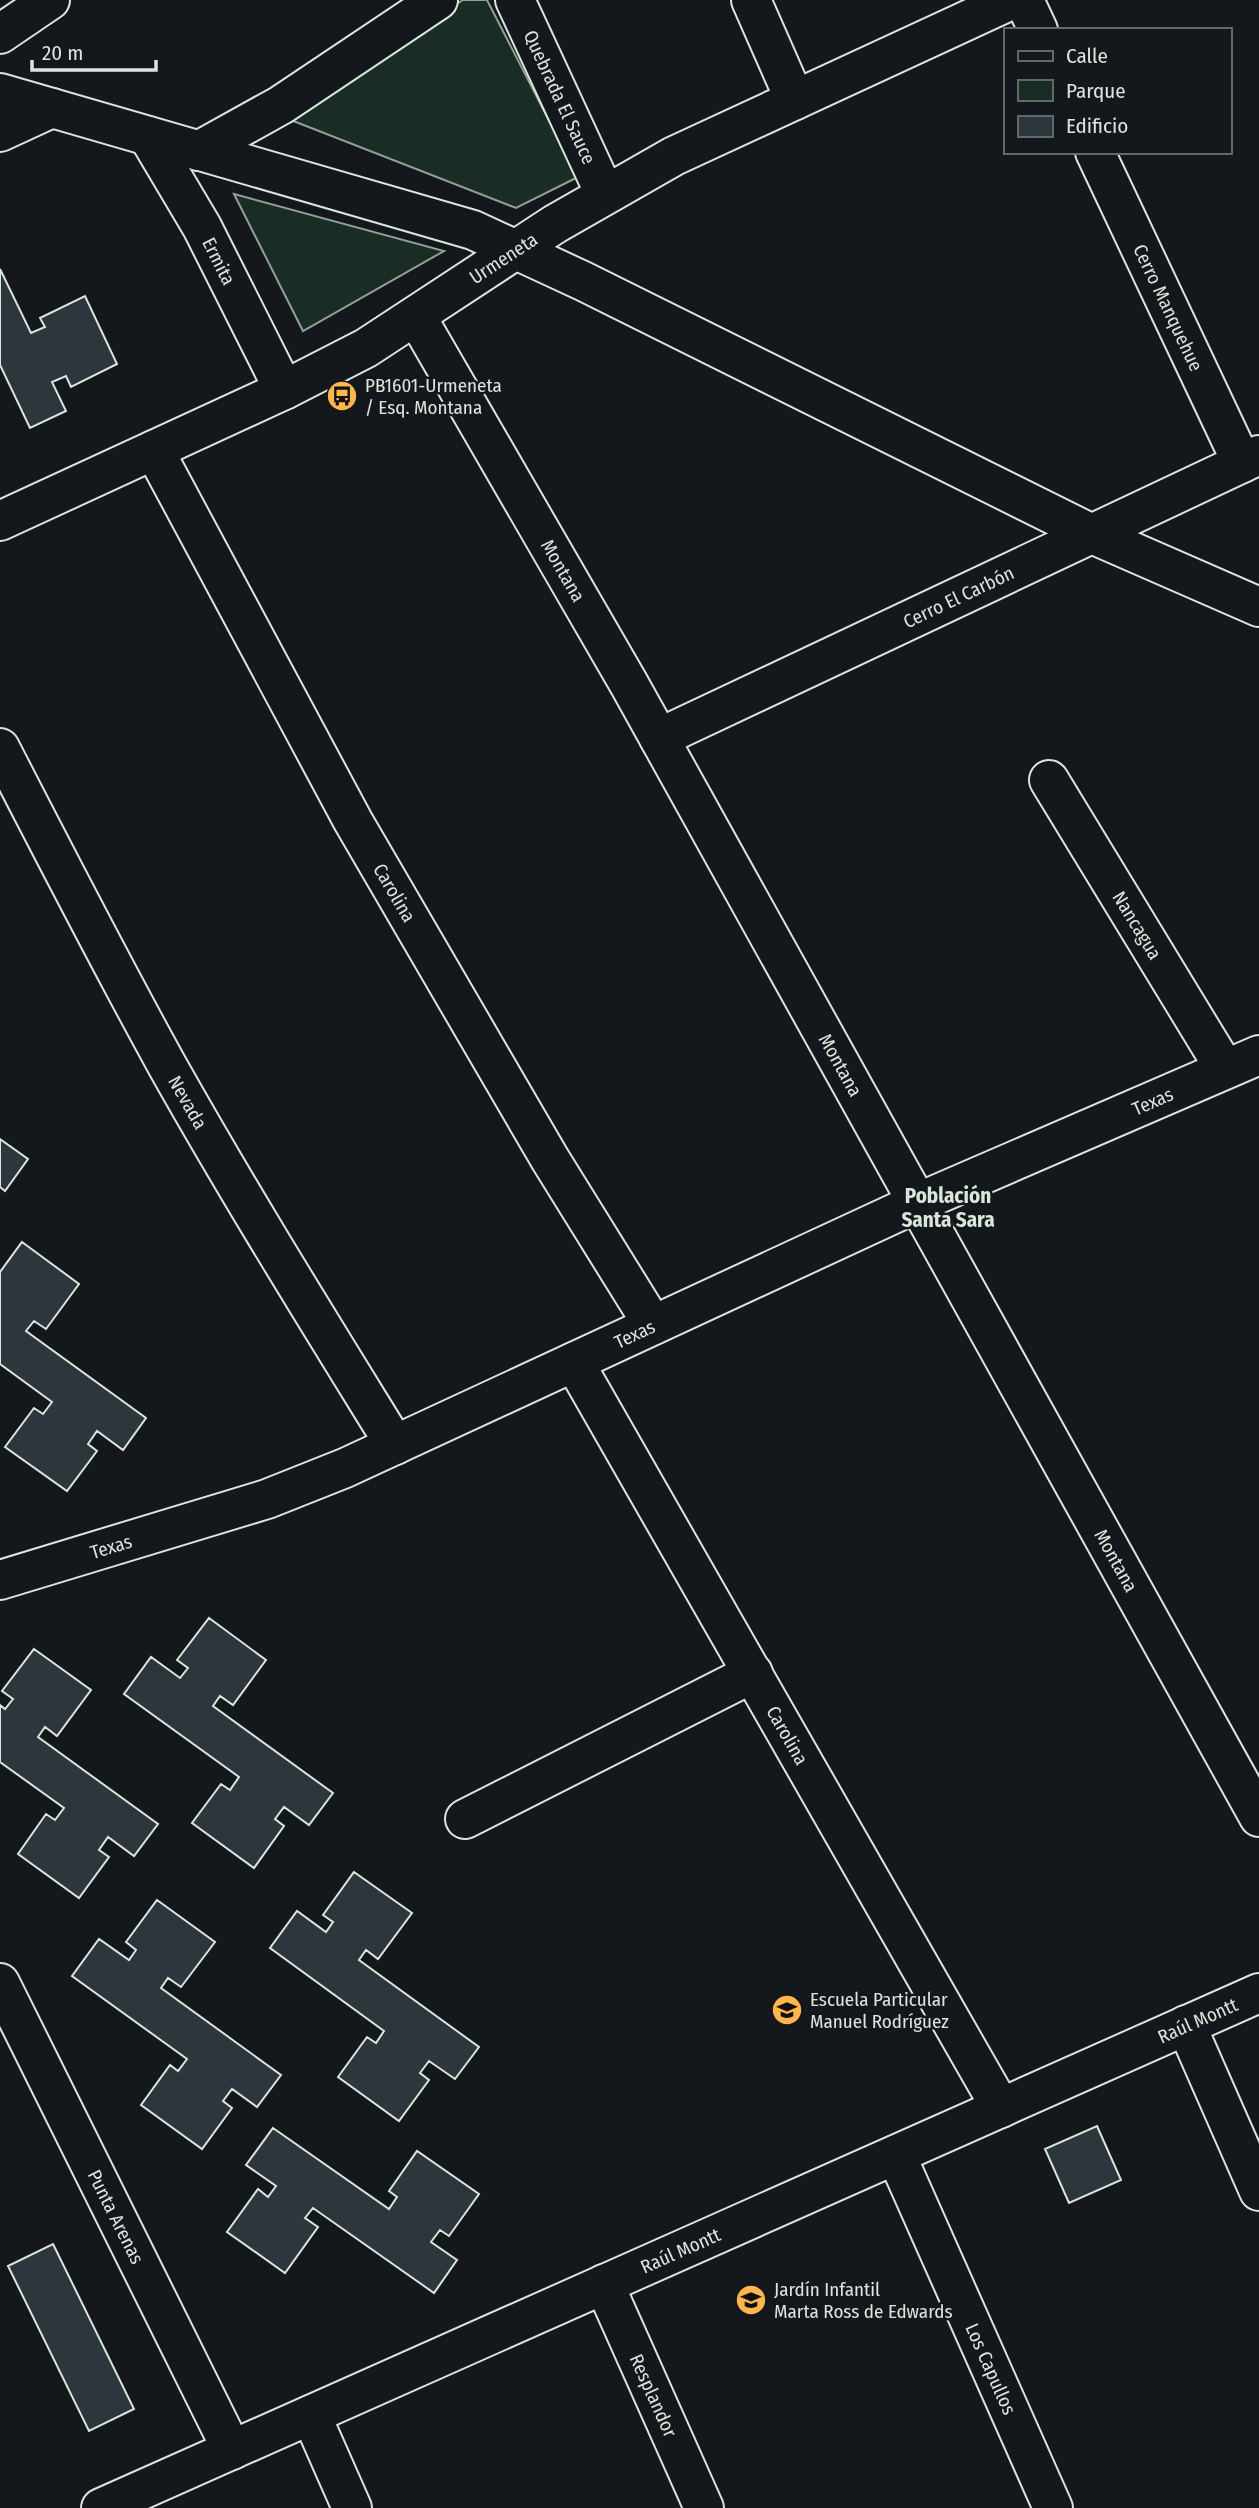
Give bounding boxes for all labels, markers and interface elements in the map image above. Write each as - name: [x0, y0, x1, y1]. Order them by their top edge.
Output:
- street label: Quebrada El Sauce: [519, 27, 600, 168]
- scale bar: [32, 28, 156, 72]
- legend: [1004, 28, 1231, 154]
- text: 20 m: [42, 40, 83, 66]
- text: Calle: [1066, 43, 1108, 69]
- text: Parque: [1066, 78, 1126, 104]
- text: Edificio: [1066, 113, 1128, 139]
- street label: Urmeneta: [465, 228, 542, 289]
- street label: Ermita: [197, 234, 240, 289]
- street label: Cerro Manquehue: [1128, 241, 1208, 375]
- place label: PB1601-Urmeneta / Esq. Montana: [365, 374, 502, 419]
- bus stop icon: PB1601-Urmeneta / Esq. Montana: [325, 379, 359, 413]
- street label: Montana: [536, 535, 590, 606]
- street label: Cerro El Carbón: [900, 561, 1018, 633]
- street label: Carolina: [368, 860, 420, 926]
- street label: Nancagua: [1107, 887, 1167, 964]
- street label: Montana: [814, 1030, 867, 1101]
- street label: Nevada: [163, 1072, 212, 1133]
- street label: Texas: [1129, 1083, 1177, 1120]
- district label: Población Santa Sara: [901, 1183, 995, 1233]
- street label: Texas: [611, 1315, 659, 1354]
- street label: Montana: [1089, 1525, 1143, 1596]
- street label: Texas: [88, 1530, 135, 1564]
- street label: Carolina: [761, 1702, 813, 1769]
- place label: Escuela Particular Manuel Rodríguez: [810, 1988, 949, 2033]
- school or university icon: Escuela Particular Manuel Rodríguez: [770, 1993, 804, 2027]
- street label: Raúl Montt: [1154, 1993, 1242, 2049]
- street label: Punta Arenas: [83, 2166, 149, 2268]
- street label: Raúl Montt: [637, 2223, 725, 2279]
- place label: Jardín Infantil Marta Ross de Edwards: [774, 2278, 953, 2323]
- school or university icon: Jardín Infantil Marta Ross de Edwards: [734, 2283, 768, 2317]
- street label: Los Capullos: [960, 2320, 1021, 2418]
- street label: Resplandor: [625, 2350, 682, 2441]

